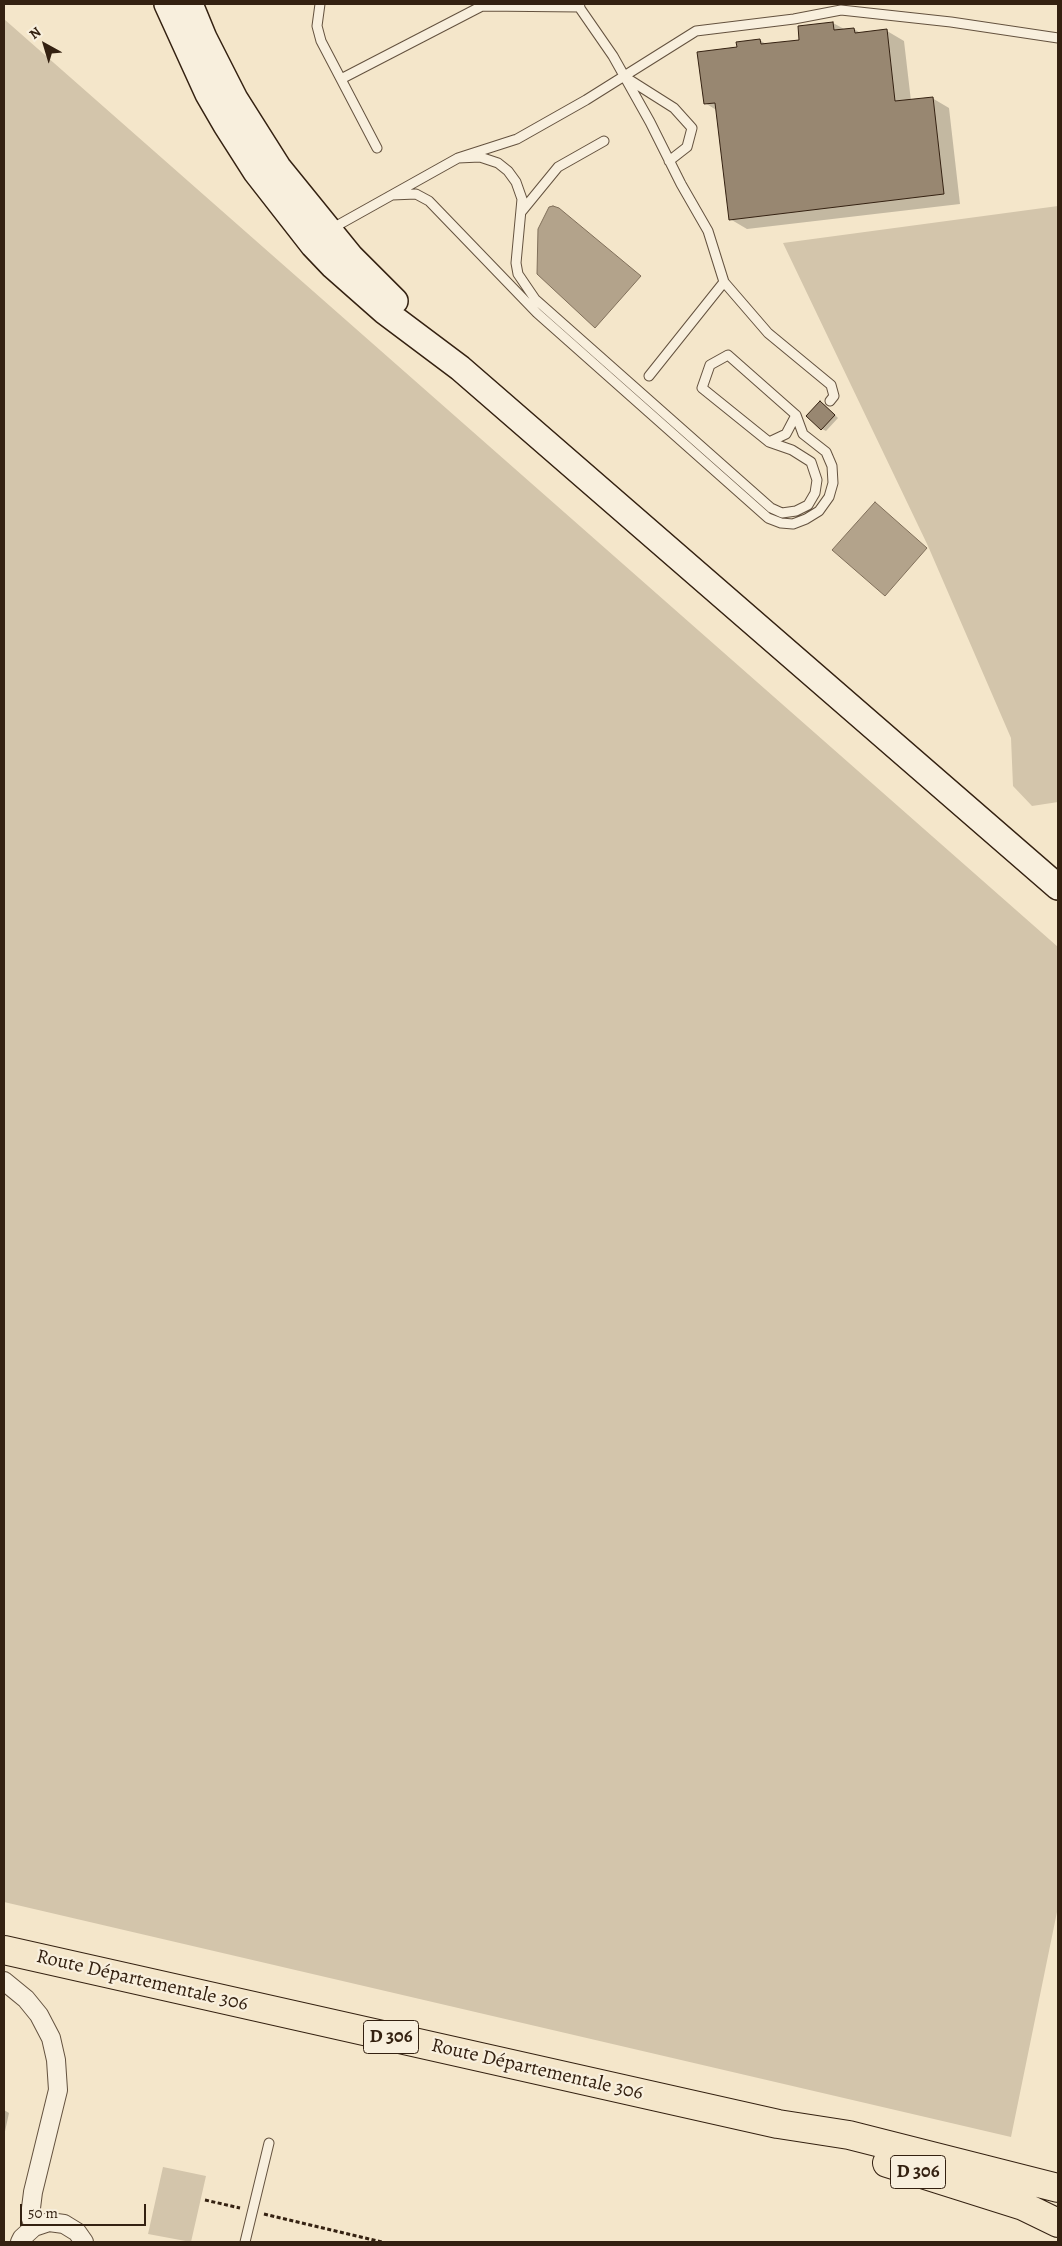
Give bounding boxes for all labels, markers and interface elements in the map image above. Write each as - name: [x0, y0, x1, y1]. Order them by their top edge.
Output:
- north arrow: [20, 20, 70, 70]
- text: N: [25, 22, 45, 44]
- street label: Route Départementale 306: [34, 1945, 250, 2017]
- road number: D 306: [364, 2020, 418, 2054]
- street label: Route Départementale 306: [429, 2034, 645, 2106]
- road number: D 306: [890, 2156, 946, 2188]
- scale bar: [22, 2194, 149, 2226]
- text: 50 m: [28, 2203, 58, 2223]

